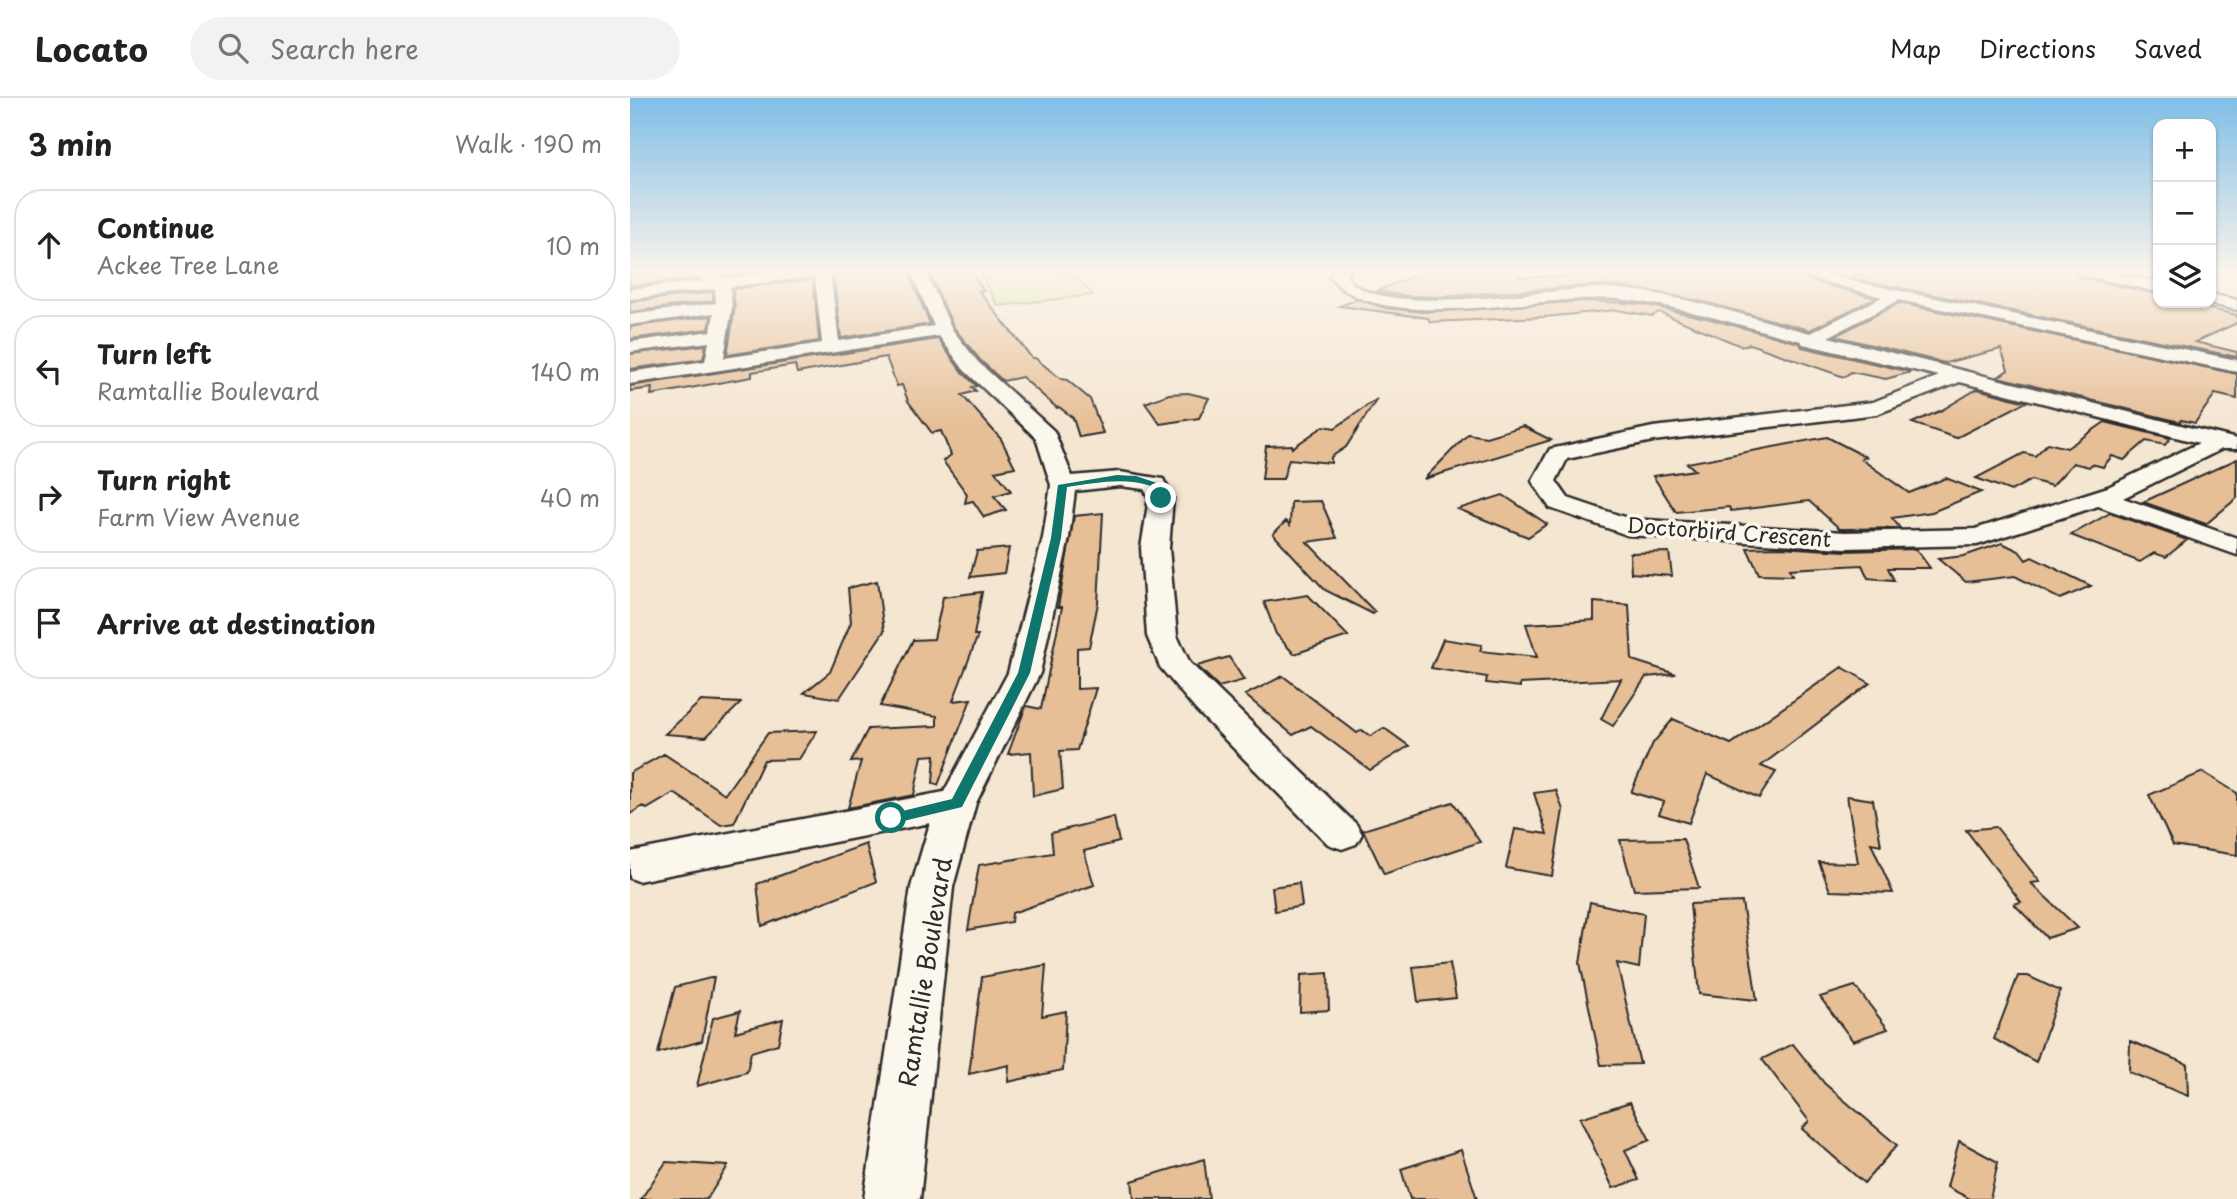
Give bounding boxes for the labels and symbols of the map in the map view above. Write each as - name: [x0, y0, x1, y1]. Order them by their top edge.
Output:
- route end: [1145, 482, 1176, 513]
- street label: Doctorbird Crescent: [1626, 508, 1832, 554]
- route start: [875, 802, 906, 833]
- street label: Ramtallie Boulevard: [888, 854, 960, 1089]

